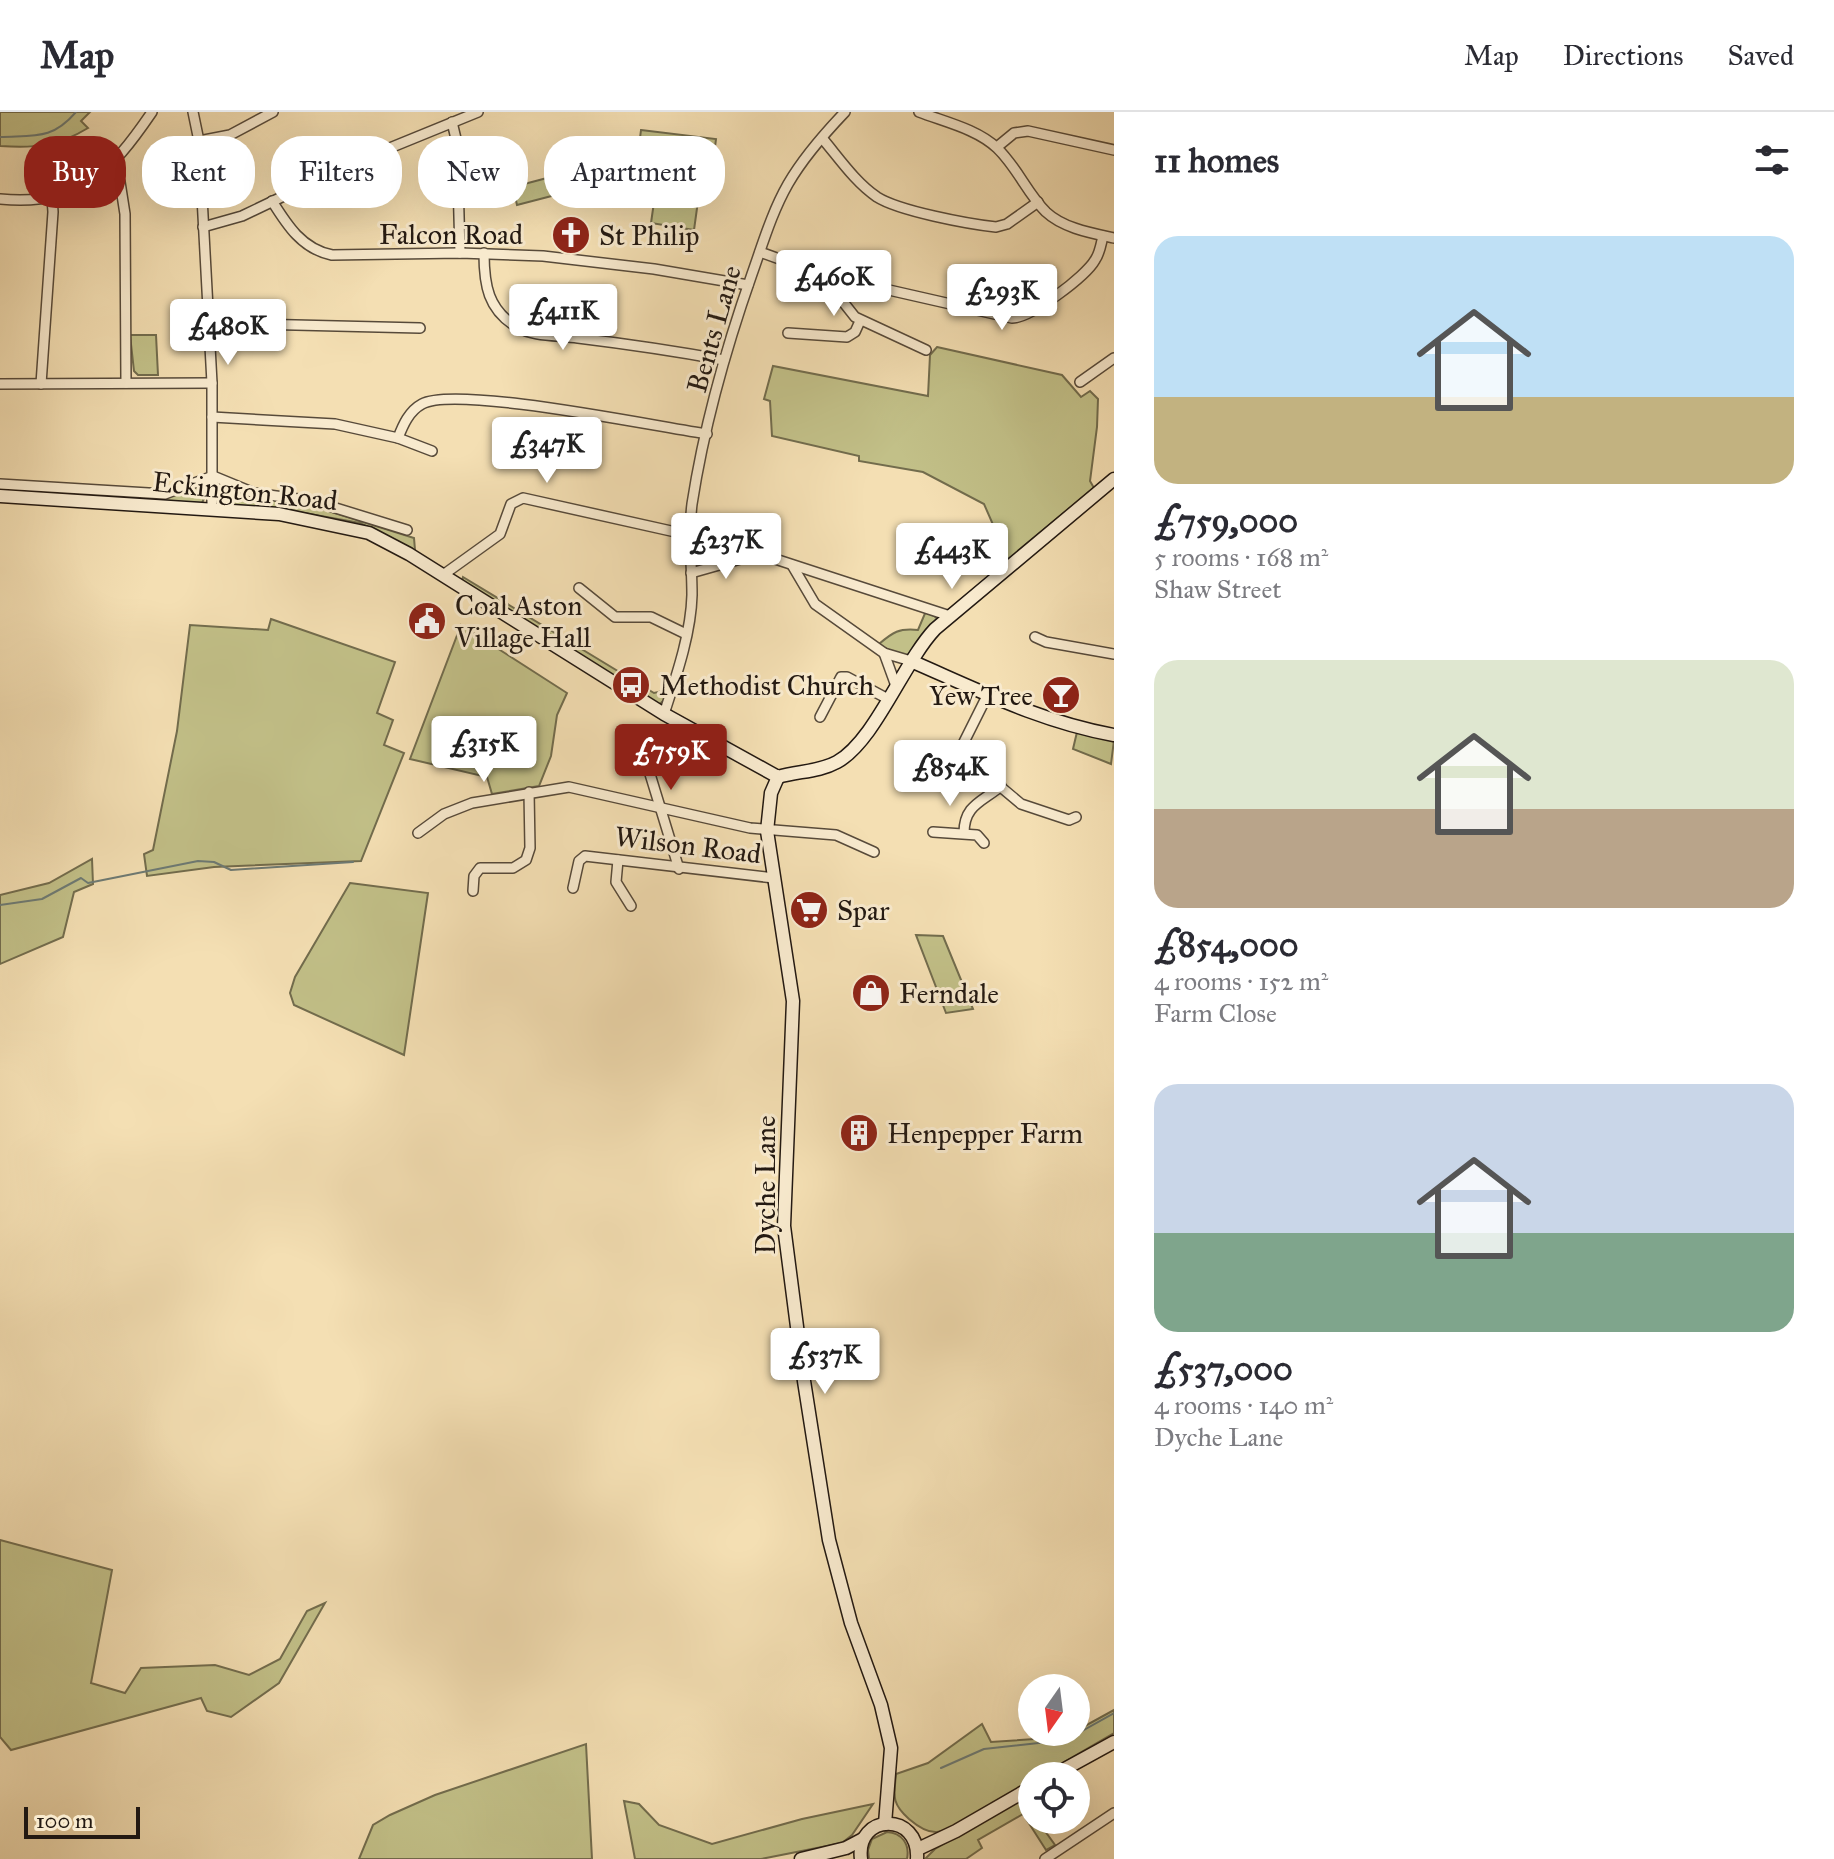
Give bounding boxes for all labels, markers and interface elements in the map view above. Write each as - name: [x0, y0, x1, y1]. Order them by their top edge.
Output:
- text: Map: [40, 32, 114, 78]
- text: Map: [1464, 38, 1519, 73]
- text: Directions: [1563, 38, 1684, 73]
- text: Saved: [1728, 38, 1794, 73]
- chip: Buy: [24, 136, 126, 208]
- chip: Rent: [142, 136, 255, 208]
- chip: Filters: [271, 136, 402, 208]
- chip: New: [418, 136, 528, 208]
- chip: Apartment: [544, 136, 725, 208]
- icon: filters: [1750, 138, 1794, 182]
- text: 11 homes: [1154, 140, 1279, 181]
- church icon: St Philip: [550, 214, 592, 256]
- street label: Falcon Road: [379, 217, 523, 252]
- place label: St Philip: [599, 218, 700, 253]
- pin: £460K: [778, 250, 890, 318]
- text: £460K: [794, 260, 874, 292]
- street label: Bents Lane: [679, 261, 749, 397]
- pin: £293K: [946, 264, 1058, 332]
- text: £293K: [965, 274, 1039, 306]
- pin: £411K: [507, 284, 619, 352]
- icon: home: [1402, 288, 1546, 432]
- text: £411K: [527, 294, 599, 326]
- pin: £480K: [172, 299, 284, 367]
- text: £480K: [188, 309, 268, 341]
- pin: £347K: [491, 417, 603, 485]
- text: £347K: [510, 427, 584, 459]
- street label: Eckington Road: [151, 464, 339, 518]
- text: £759,000: [1154, 500, 1298, 541]
- pin: £237K: [670, 513, 782, 581]
- text: £237K: [689, 523, 763, 555]
- pin: £443K: [896, 523, 1008, 591]
- text: £443K: [914, 533, 990, 565]
- text: 5 rooms · 168 m²: [1154, 541, 1328, 573]
- text: Shaw Street: [1154, 573, 1281, 605]
- place label: Coal Aston Village Hall: [454, 588, 592, 655]
- public building icon: Coal Aston Village Hall: [406, 600, 448, 642]
- bus stop icon: Methodist Church: [610, 664, 652, 706]
- place label: Methodist Church: [659, 668, 874, 703]
- bar icon: Yew Tree: [1040, 674, 1082, 716]
- place label: Yew Tree: [929, 678, 1033, 713]
- icon: home: [1402, 712, 1546, 856]
- pin: £315K: [428, 716, 540, 784]
- pin: £759K: [615, 724, 727, 792]
- text: £315K: [449, 726, 519, 758]
- text: £759K: [633, 734, 709, 766]
- pin: £854K: [894, 740, 1006, 808]
- text: £854K: [912, 750, 988, 782]
- street label: Wilson Road: [613, 819, 763, 871]
- supermarket icon: Spar: [788, 889, 830, 931]
- place label: Spar: [837, 893, 890, 928]
- text: £854,000: [1154, 924, 1299, 965]
- text: 4 rooms · 152 m²: [1154, 965, 1328, 997]
- shop icon: Ferndale: [850, 972, 892, 1014]
- place label: Ferndale: [899, 976, 999, 1011]
- text: Farm Close: [1154, 997, 1277, 1029]
- building icon: Henpepper Farm: [838, 1112, 880, 1154]
- street label: Dyche Lane: [748, 1115, 783, 1255]
- place label: Henpepper Farm: [887, 1116, 1083, 1151]
- icon: home: [1402, 1136, 1546, 1280]
- pin: £537K: [769, 1328, 881, 1396]
- text: £537K: [789, 1338, 861, 1370]
- text: £537,000: [1154, 1348, 1293, 1389]
- text: 4 rooms · 140 m²: [1154, 1389, 1333, 1421]
- text: Dyche Lane: [1154, 1421, 1283, 1453]
- north arrow: [1018, 1674, 1090, 1746]
- map controls: [1018, 1674, 1090, 1834]
- button: locate: [1018, 1762, 1090, 1834]
- scale bar: [24, 1803, 140, 1839]
- text: 100 m: [36, 1807, 93, 1834]

